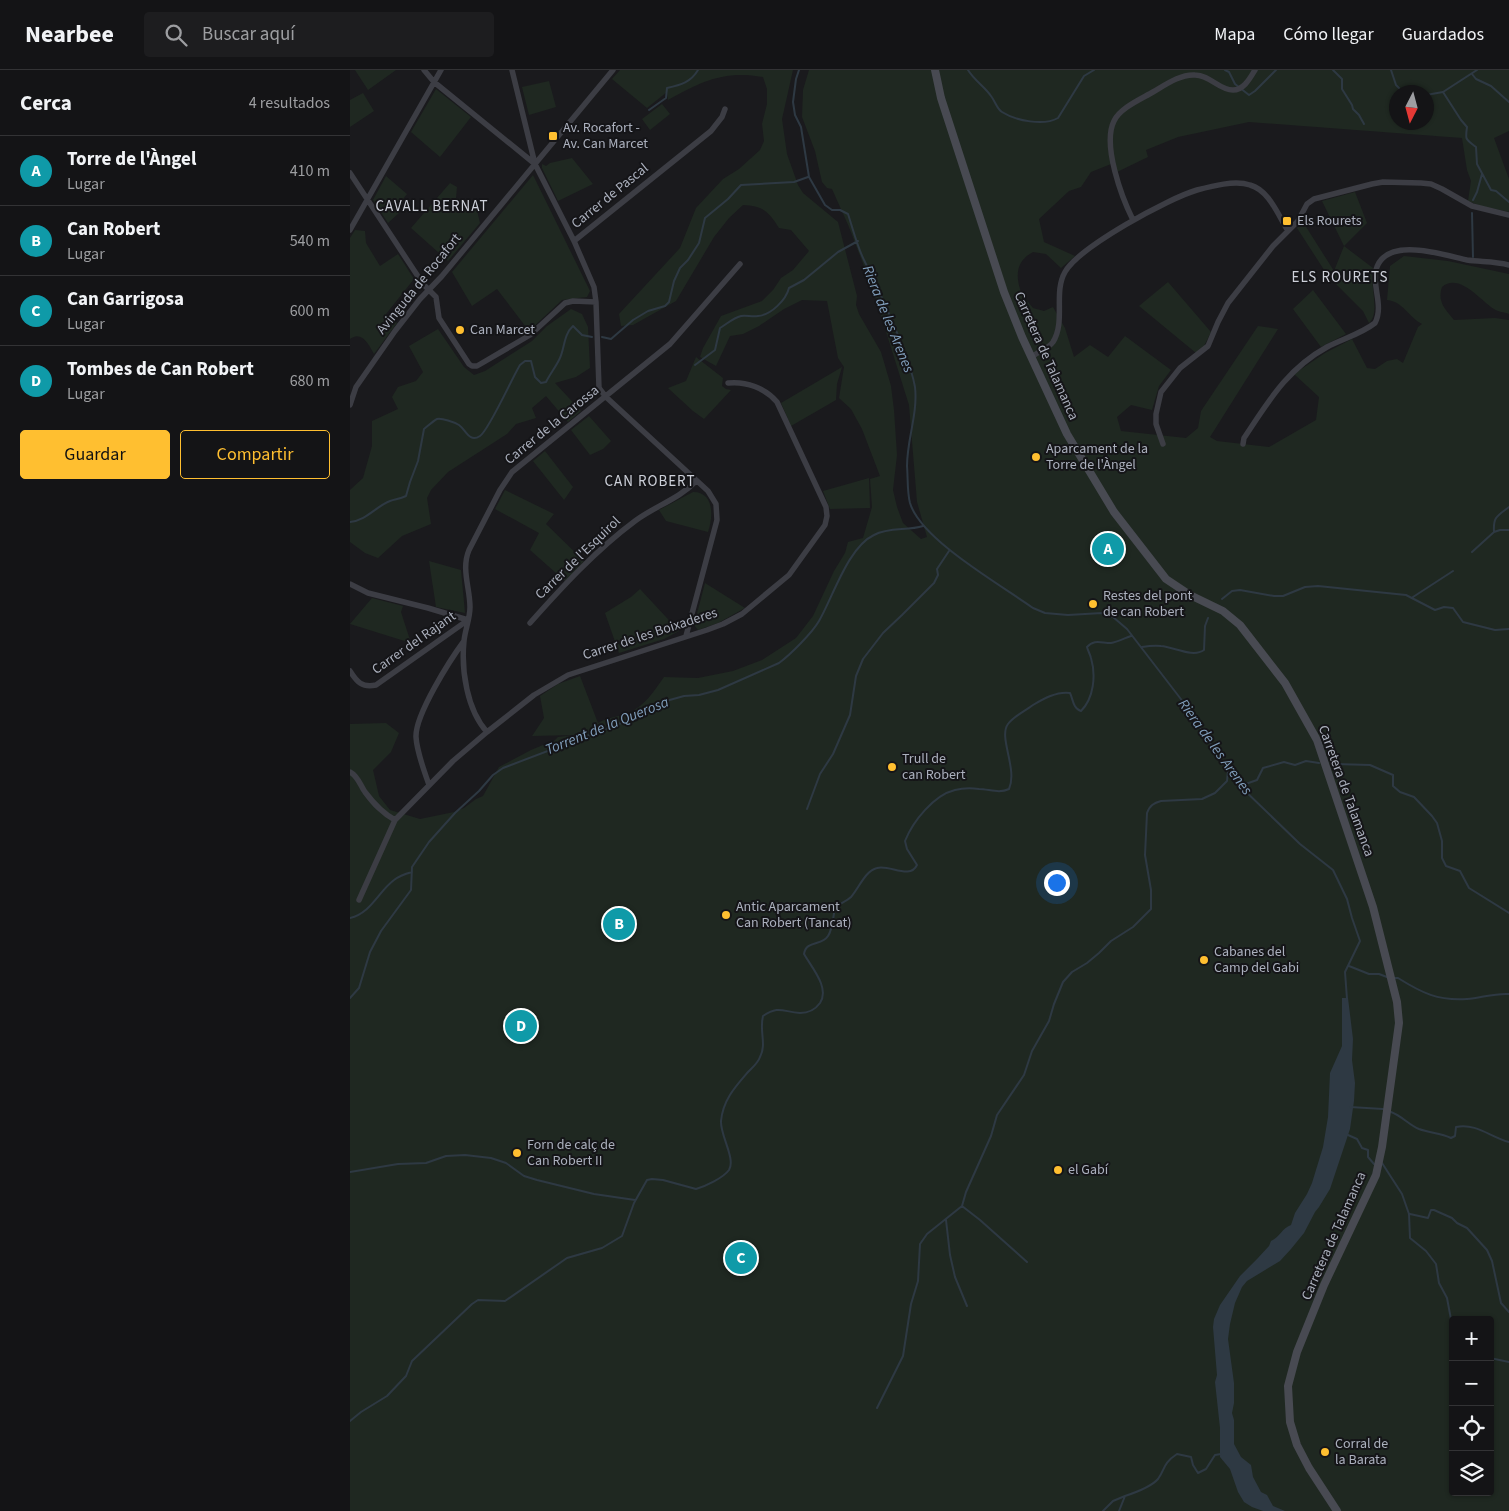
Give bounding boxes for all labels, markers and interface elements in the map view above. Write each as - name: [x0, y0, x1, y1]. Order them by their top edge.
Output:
- search box: [144, 12, 494, 57]
- text: Nearbee: [25, 17, 114, 52]
- icon: search: [162, 21, 190, 49]
- text: Buscar aquí: [202, 21, 295, 48]
- text: Mapa: [1214, 22, 1255, 47]
- text: Cómo llegar: [1283, 22, 1374, 47]
- text: Guardados: [1402, 22, 1484, 47]
- north arrow: [1389, 85, 1434, 130]
- text: Cerca: [20, 88, 72, 118]
- text: 4 resultados: [249, 92, 330, 114]
- place label: Av. Rocafort - Av. Can Marcet: [563, 118, 648, 154]
- marker: Av. Rocafort - Av. Can Marcet: [547, 130, 559, 142]
- text: Torre de l'Àngel: [67, 146, 196, 173]
- street label: Carrer de Pascal: [567, 158, 653, 233]
- text: A: [31, 160, 41, 182]
- text: 410 m: [290, 160, 330, 182]
- text: Lugar: [67, 173, 105, 195]
- district label: CAVALL BERNAT: [375, 196, 489, 217]
- place label: Els Rourets: [1297, 211, 1362, 231]
- marker: Els Rourets: [1281, 215, 1293, 227]
- text: Can Robert: [67, 216, 160, 243]
- street label: Avinguda de Rocafort: [372, 229, 466, 339]
- text: B: [31, 230, 41, 252]
- text: 540 m: [290, 230, 330, 252]
- text: Lugar: [67, 243, 105, 265]
- water label: Riera de les Arenes: [857, 262, 919, 376]
- district label: ELS ROURETS: [1292, 267, 1388, 288]
- text: Can Garrigosa: [67, 286, 184, 313]
- street label: Carretera de Talamanca: [1009, 289, 1083, 423]
- text: C: [31, 300, 41, 322]
- text: 600 m: [290, 300, 330, 322]
- text: Lugar: [67, 313, 105, 335]
- place label: Can Marcet: [470, 320, 535, 340]
- marker: Can Marcet: [454, 324, 466, 336]
- text: Tombes de Can Robert: [67, 356, 254, 383]
- text: D: [31, 370, 41, 392]
- text: 680 m: [290, 370, 330, 392]
- street label: Carrer de la Carossa: [501, 381, 603, 469]
- text: Lugar: [67, 383, 105, 405]
- button: Guardar: [20, 430, 170, 479]
- button: Compartir: [180, 430, 330, 479]
- place label: Aparcament de la Torre de l'Àngel: [1046, 439, 1148, 475]
- marker: Aparcament de la Torre de l'Àngel: [1030, 451, 1042, 463]
- district label: CAN ROBERT: [604, 471, 696, 492]
- street label: Carrer de l'Esquirol: [531, 512, 625, 604]
- pin: A: [1092, 530, 1124, 568]
- place label: Restes del pont de can Robert: [1103, 586, 1193, 622]
- marker: Restes del pont de can Robert: [1087, 598, 1099, 610]
- street label: Carrer de les Boixaderes: [580, 603, 720, 665]
- street label: Carrer del Rajant: [368, 606, 460, 679]
- water label: Torrent de la Querosa: [542, 692, 672, 760]
- water label: Riera de les Arenes: [1173, 695, 1257, 799]
- street label: Carretera de Talamanca: [1313, 722, 1379, 860]
- place label: Trull de can Robert: [902, 749, 966, 785]
- marker: Trull de can Robert: [886, 761, 898, 773]
- your location: [1044, 870, 1070, 896]
- place label: Antic Aparcament Can Robert (Tancat): [736, 897, 852, 933]
- pin: B: [603, 905, 635, 943]
- marker: Antic Aparcament Can Robert (Tancat): [720, 909, 732, 921]
- place label: Cabanes del Camp del Gabi: [1214, 942, 1299, 978]
- marker: Cabanes del Camp del Gabi: [1198, 954, 1210, 966]
- pin: D: [505, 1007, 537, 1045]
- place label: Forn de calç de Can Robert II: [527, 1135, 615, 1171]
- marker: Forn de calç de Can Robert II: [511, 1147, 523, 1159]
- place label: el Gabí: [1068, 1160, 1109, 1180]
- marker: el Gabí: [1052, 1164, 1064, 1176]
- street label: Carretera de Talamanca: [1297, 1169, 1371, 1303]
- pin: C: [725, 1239, 757, 1277]
- map controls: [1449, 1316, 1494, 1496]
- button: +: [1449, 1316, 1494, 1361]
- button: −: [1449, 1361, 1494, 1406]
- button: locate: [1449, 1406, 1494, 1451]
- place label: Corral de la Barata: [1335, 1434, 1388, 1470]
- marker: Corral de la Barata: [1319, 1446, 1331, 1458]
- button: layers: [1449, 1451, 1494, 1496]

